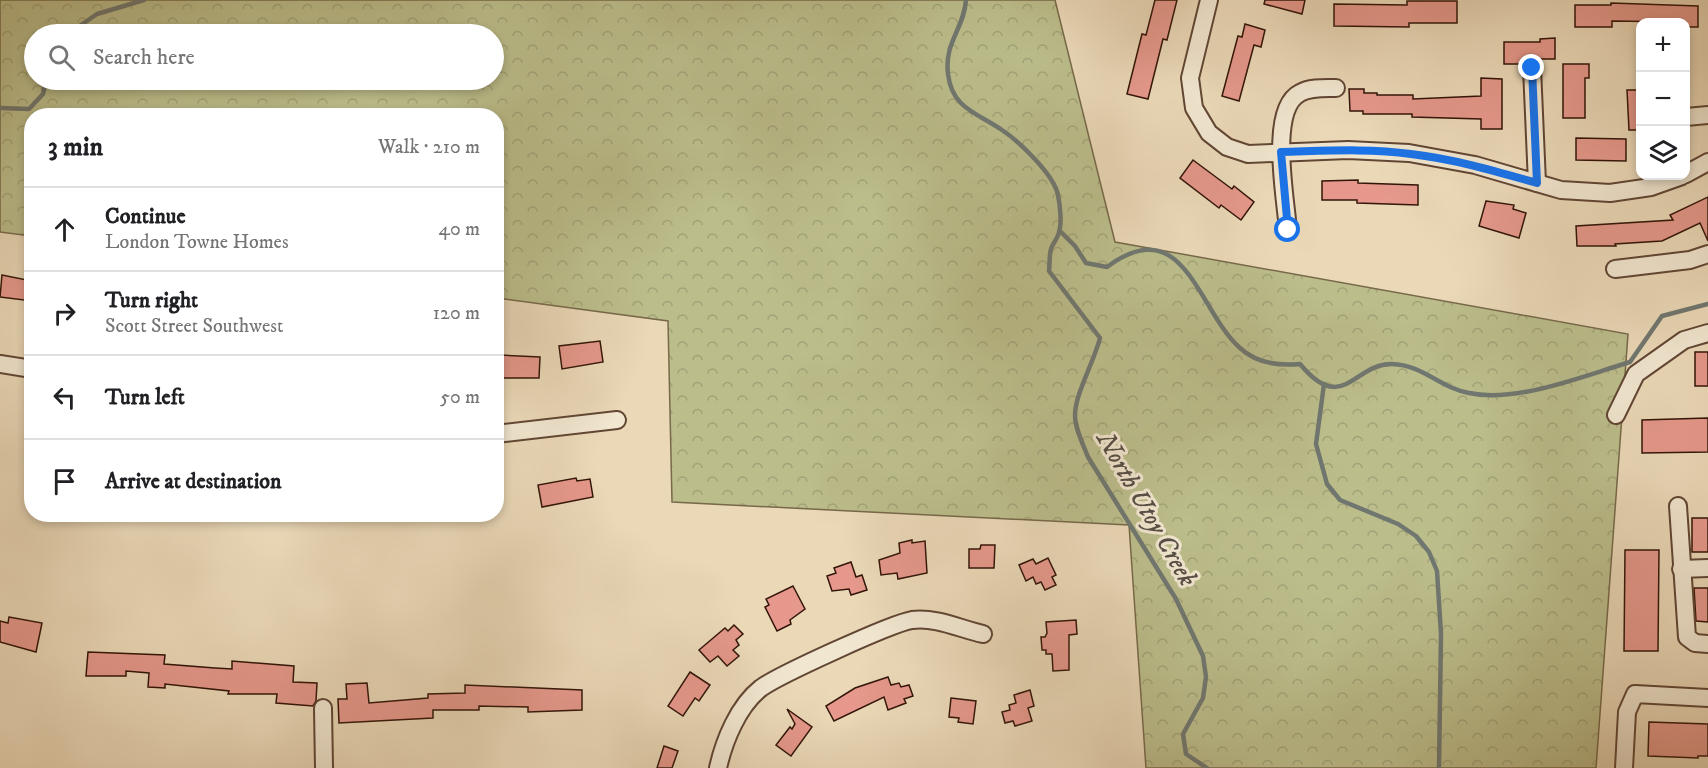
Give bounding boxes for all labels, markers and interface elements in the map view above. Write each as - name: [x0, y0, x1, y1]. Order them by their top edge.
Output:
- map controls: [1636, 18, 1690, 180]
- button: +: [1636, 18, 1690, 72]
- search box: [24, 24, 504, 90]
- icon: search: [45, 41, 78, 74]
- text: Search here: [93, 44, 195, 71]
- route end: [1518, 54, 1544, 80]
- button: −: [1636, 72, 1690, 126]
- button: layers: [1636, 126, 1690, 180]
- text: 3 min: [48, 131, 103, 164]
- text: Walk · 210 m: [378, 135, 480, 160]
- text: Continue: [105, 203, 186, 230]
- icon: ahead: [48, 213, 81, 246]
- route start: [1274, 216, 1300, 242]
- text: 40 m: [438, 217, 480, 242]
- text: London Towne Homes: [105, 230, 289, 255]
- text: Turn right: [105, 287, 198, 314]
- icon: right: [48, 297, 81, 330]
- text: 120 m: [433, 301, 480, 326]
- text: Scott Street Southwest: [105, 314, 283, 339]
- icon: left: [48, 381, 81, 414]
- text: Turn left: [105, 384, 185, 411]
- text: 50 m: [440, 385, 480, 410]
- water label: North Utoy Creek: [1087, 424, 1204, 592]
- icon: arrive: [48, 465, 81, 498]
- text: Arrive at destination: [105, 468, 282, 495]

